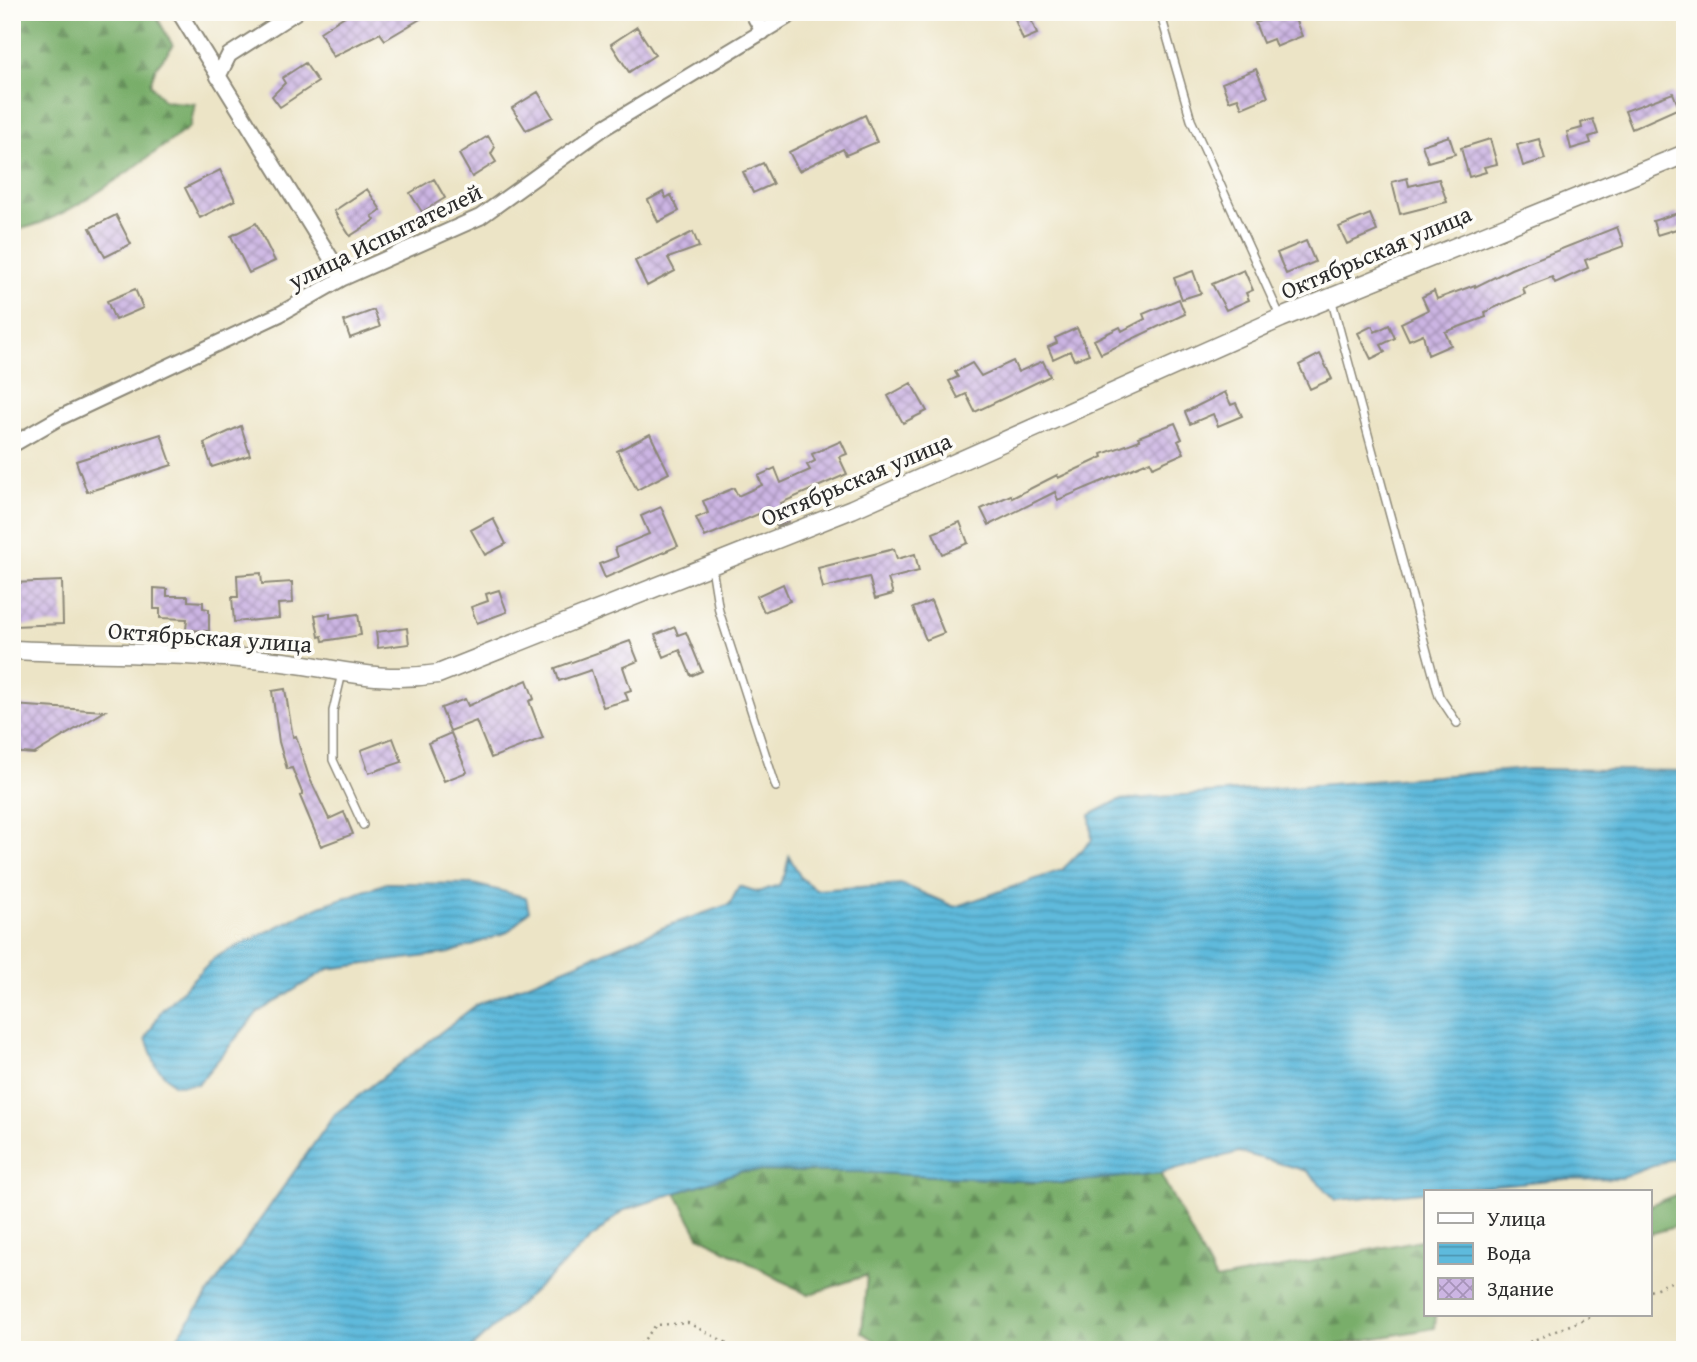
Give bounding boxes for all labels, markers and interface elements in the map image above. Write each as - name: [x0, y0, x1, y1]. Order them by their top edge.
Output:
- street label: улица Испытателей: [281, 174, 488, 299]
- street label: Октябрьская улица: [1275, 196, 1477, 308]
- street label: Октябрьская улица: [755, 423, 957, 535]
- street label: Октябрьская улица: [107, 612, 314, 662]
- legend: [1424, 1190, 1652, 1316]
- text: Улица: [1487, 1203, 1546, 1234]
- text: Вода: [1487, 1237, 1531, 1268]
- text: Здание: [1487, 1273, 1554, 1304]

